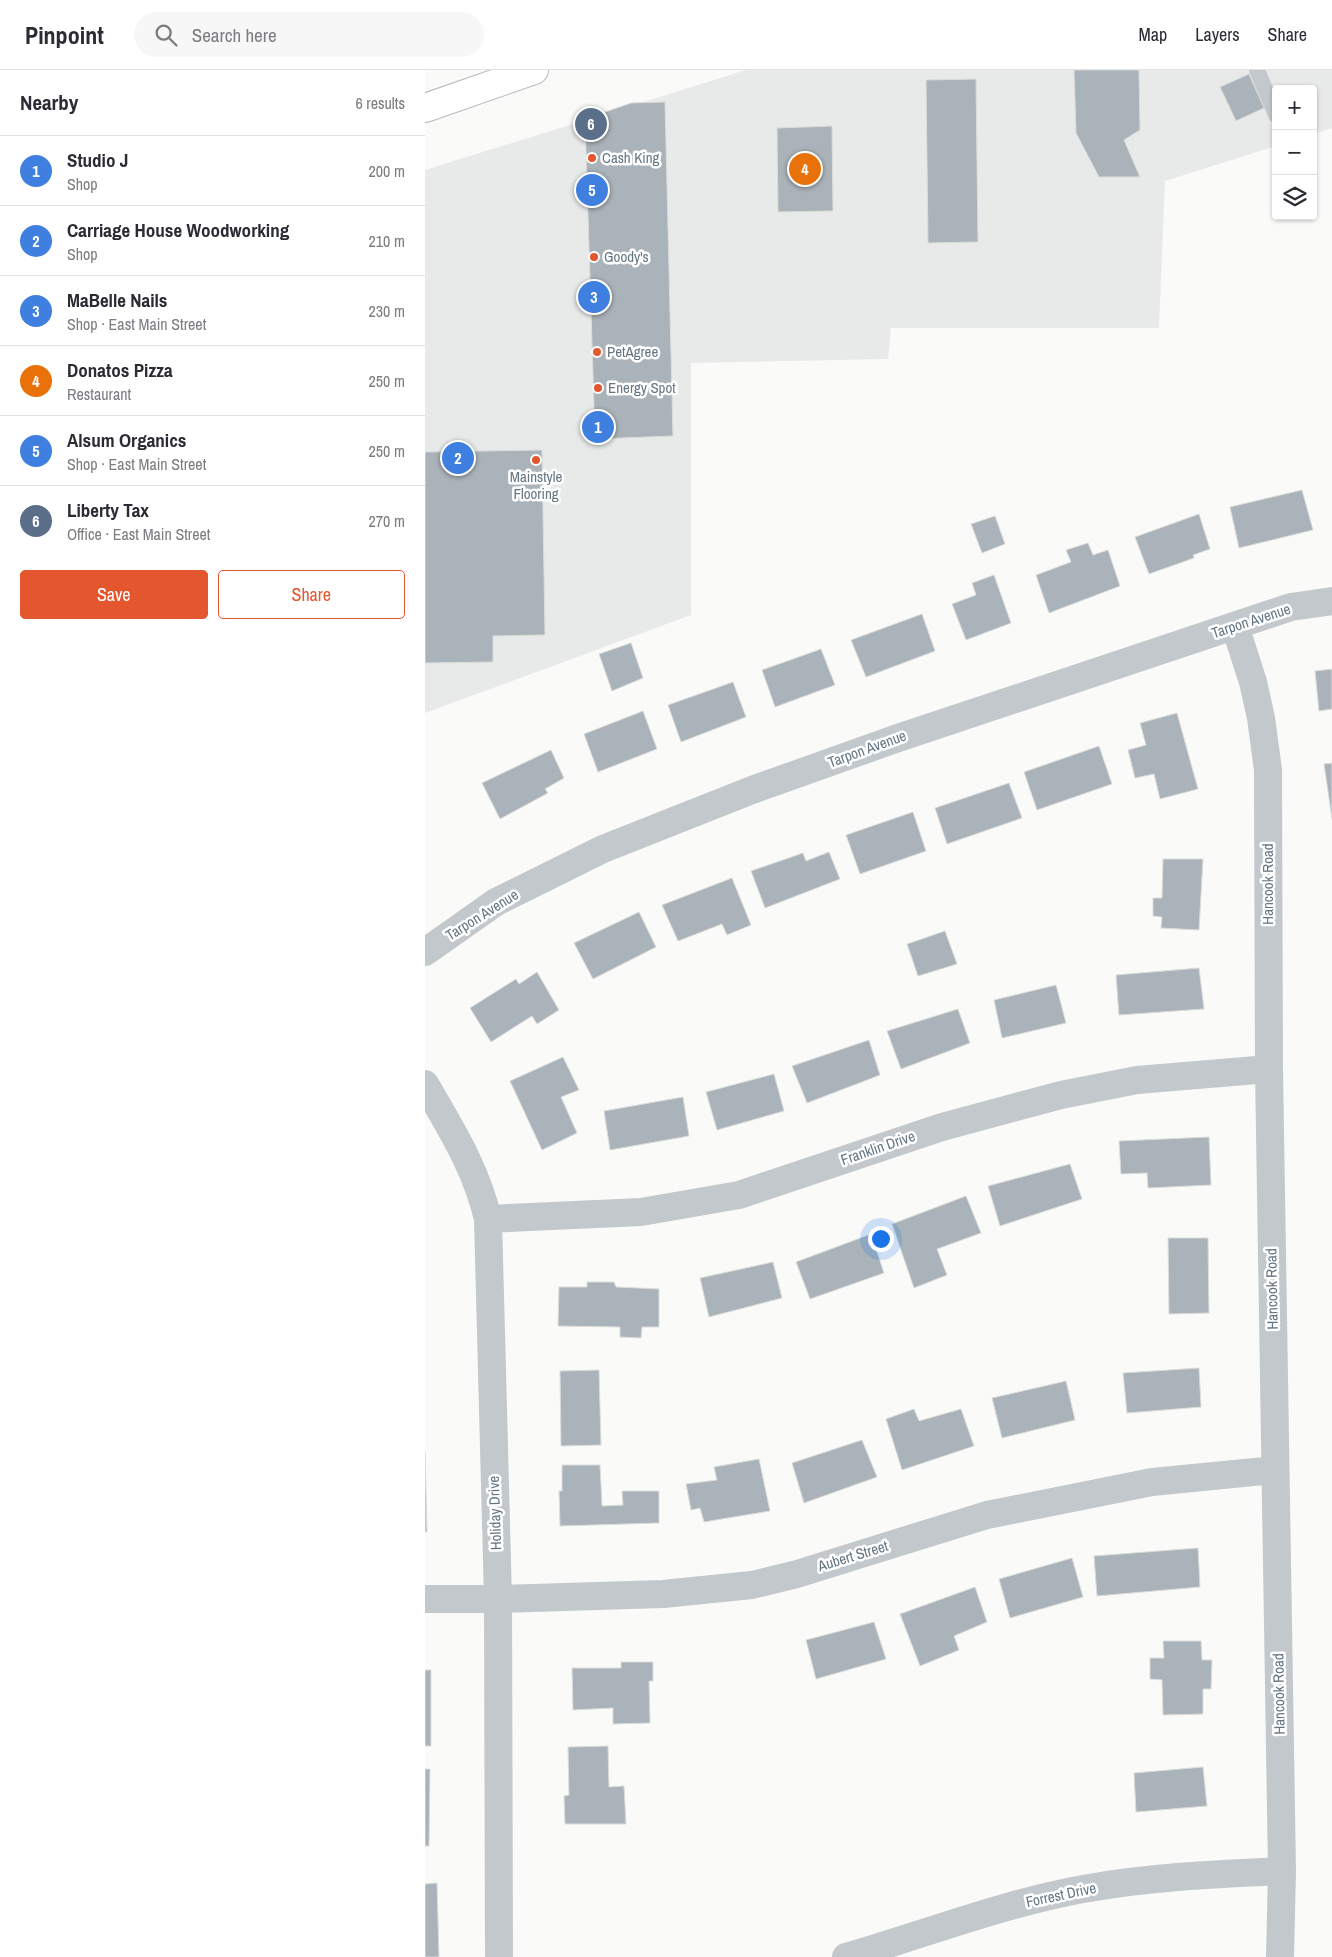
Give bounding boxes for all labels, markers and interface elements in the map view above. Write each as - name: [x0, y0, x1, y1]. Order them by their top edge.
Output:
- search box: [134, 12, 484, 57]
- text: Pinpoint: [25, 19, 104, 51]
- icon: search: [152, 21, 180, 49]
- text: Search here: [192, 22, 277, 48]
- text: Map: [1139, 22, 1167, 47]
- text: Layers: [1195, 22, 1240, 47]
- text: Share: [1268, 22, 1307, 47]
- map controls: [1272, 85, 1317, 220]
- button: +: [1272, 85, 1317, 130]
- text: Nearby: [20, 88, 78, 117]
- text: 6 results: [355, 92, 405, 114]
- pin: 6: [575, 105, 607, 143]
- button: −: [1272, 130, 1317, 175]
- text: Studio J: [67, 147, 128, 173]
- place label: Cash King: [602, 147, 660, 168]
- pin: 4: [789, 150, 821, 188]
- marker: Cash King: [586, 152, 598, 164]
- text: 1: [32, 160, 40, 182]
- text: 200 m: [369, 160, 405, 182]
- pin: 5: [576, 171, 608, 209]
- text: Shop: [67, 173, 98, 195]
- button: layers: [1272, 175, 1317, 220]
- text: Carriage House Woodworking: [67, 217, 289, 243]
- text: 2: [32, 230, 40, 252]
- text: 210 m: [369, 230, 405, 252]
- text: Shop: [67, 243, 98, 265]
- place label: Goody's: [604, 246, 649, 267]
- marker: Goody's: [588, 251, 600, 263]
- pin: 3: [578, 278, 610, 316]
- text: MaBelle Nails: [67, 287, 167, 313]
- text: 3: [32, 300, 40, 322]
- text: 230 m: [369, 300, 405, 322]
- text: Shop · East Main Street: [67, 313, 206, 335]
- place label: PetAgree: [607, 341, 658, 362]
- marker: PetAgree: [591, 346, 603, 358]
- text: Donatos Pizza: [67, 357, 173, 383]
- text: 4: [32, 370, 40, 392]
- text: 250 m: [369, 370, 405, 392]
- place label: Energy Spot: [608, 377, 676, 398]
- marker: Energy Spot: [592, 382, 604, 394]
- text: Restaurant: [67, 383, 131, 405]
- pin: 1: [582, 408, 614, 446]
- text: Alsum Organics: [67, 427, 187, 453]
- pin: 2: [442, 439, 474, 477]
- text: 5: [32, 440, 40, 462]
- text: 250 m: [369, 440, 405, 462]
- text: Shop · East Main Street: [67, 453, 206, 475]
- marker: Mainstyle Flooring: [530, 454, 542, 466]
- place label: Mainstyle Flooring: [510, 466, 562, 504]
- text: Liberty Tax: [67, 497, 149, 523]
- text: 6: [32, 510, 40, 532]
- text: 270 m: [369, 510, 405, 532]
- text: Office · East Main Street: [67, 523, 210, 545]
- button: Save: [20, 570, 208, 619]
- button: Share: [218, 570, 405, 619]
- street label: Tarpon Avenue: [1209, 598, 1293, 643]
- street label: Tarpon Avenue: [825, 725, 909, 772]
- street label: Hancook Road: [1257, 843, 1278, 925]
- street label: Tarpon Avenue: [441, 884, 522, 945]
- street label: Franklin Drive: [838, 1125, 918, 1170]
- your location: [868, 1226, 894, 1252]
- street label: Hancook Road: [1260, 1248, 1283, 1330]
- street label: Holiday Drive: [483, 1475, 506, 1551]
- street label: Aubert Street: [814, 1535, 891, 1576]
- street label: Hancook Road: [1267, 1653, 1290, 1735]
- street label: Forrest Drive: [1024, 1877, 1098, 1912]

